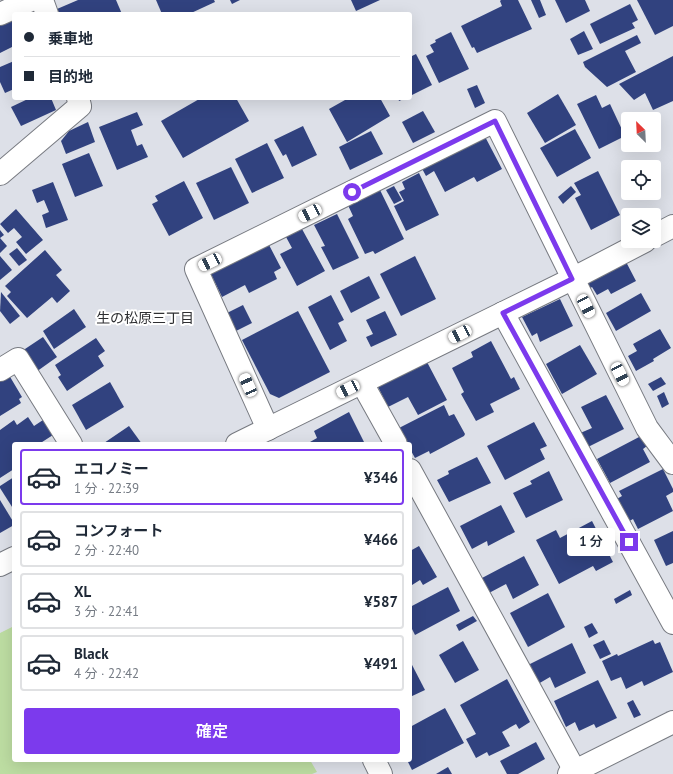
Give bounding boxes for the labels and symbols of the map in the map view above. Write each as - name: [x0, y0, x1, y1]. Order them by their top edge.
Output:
- north arrow: [621, 112, 661, 152]
- route start: [343, 183, 361, 201]
- car: [297, 202, 323, 224]
- car: [197, 251, 223, 273]
- car: [575, 293, 597, 319]
- district label: 生の松原三丁目: [96, 309, 194, 327]
- car: [447, 323, 473, 345]
- car: [609, 361, 631, 387]
- car: [238, 372, 258, 398]
- car: [335, 378, 361, 400]
- callout: 1 分: [567, 528, 615, 556]
- route end: [620, 533, 638, 551]

